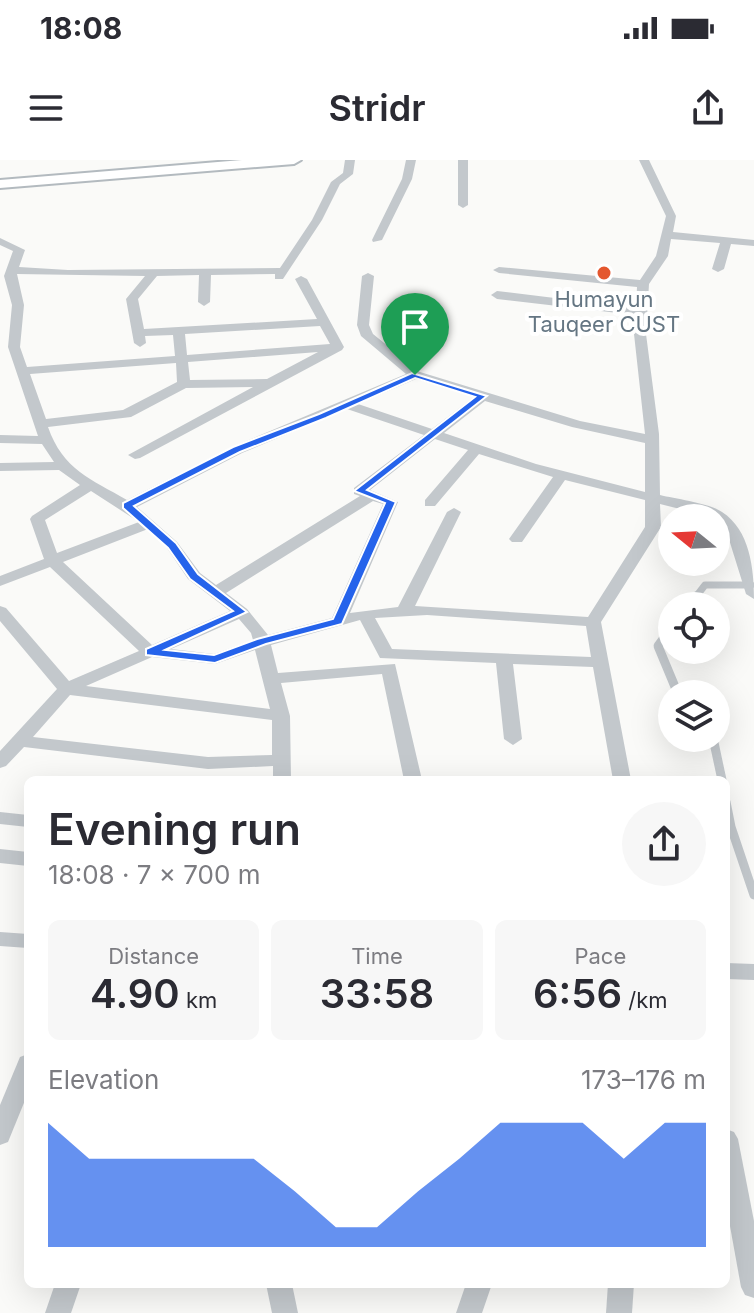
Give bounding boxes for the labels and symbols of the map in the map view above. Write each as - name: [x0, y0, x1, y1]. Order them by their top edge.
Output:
- marker: Humayun Tauqeer CUST: [595, 264, 613, 282]
- place label: Humayun Tauqeer CUST: [528, 286, 680, 337]
- pin: [381, 293, 449, 375]
- north arrow: [658, 504, 730, 576]

